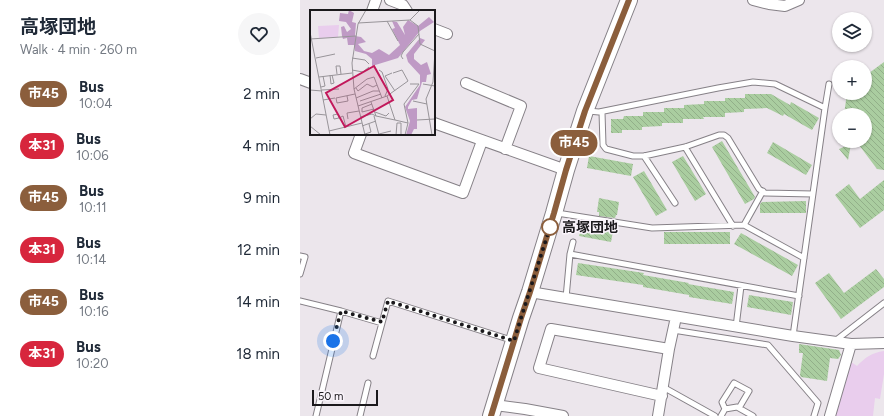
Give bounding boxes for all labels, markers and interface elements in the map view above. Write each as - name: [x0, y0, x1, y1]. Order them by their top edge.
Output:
- inset map: [310, 10, 435, 135]
- map controls: [832, 12, 872, 148]
- button: layers: [832, 12, 872, 52]
- button: heart: [238, 13, 280, 55]
- text: 高塚団地: [20, 15, 96, 38]
- text: Walk · 4 min · 260 m: [20, 42, 137, 57]
- button: +: [832, 60, 872, 100]
- text: Bus: [79, 78, 104, 96]
- text: 市45: [28, 85, 59, 102]
- text: 2 min: [243, 85, 280, 103]
- text: 10:04: [79, 96, 112, 111]
- button: −: [832, 108, 872, 148]
- text: Bus: [76, 130, 101, 148]
- line badge: 市45: [551, 130, 597, 156]
- text: 市45: [559, 134, 590, 151]
- text: 本31: [28, 137, 56, 154]
- text: 4 min: [242, 137, 280, 155]
- text: 10:06: [76, 148, 109, 163]
- text: Bus: [79, 182, 104, 200]
- text: 市45: [28, 189, 59, 206]
- text: 9 min: [243, 189, 280, 207]
- text: 10:11: [79, 200, 107, 215]
- marker: 高塚団地: [541, 218, 559, 236]
- place label: 高塚団地: [562, 219, 618, 236]
- text: Bus: [76, 234, 101, 252]
- text: 本31: [28, 241, 56, 258]
- text: 12 min: [237, 241, 280, 259]
- text: 10:14: [76, 252, 106, 267]
- text: Bus: [79, 286, 104, 304]
- text: 市45: [28, 293, 59, 310]
- text: 14 min: [236, 293, 280, 311]
- text: 10:16: [79, 304, 109, 319]
- your location: [323, 331, 343, 351]
- text: Bus: [76, 338, 101, 356]
- text: 本31: [28, 345, 56, 362]
- text: 18 min: [236, 345, 280, 363]
- text: 10:20: [76, 356, 109, 371]
- scale bar: [312, 388, 378, 407]
- text: 50 m: [318, 390, 343, 403]

